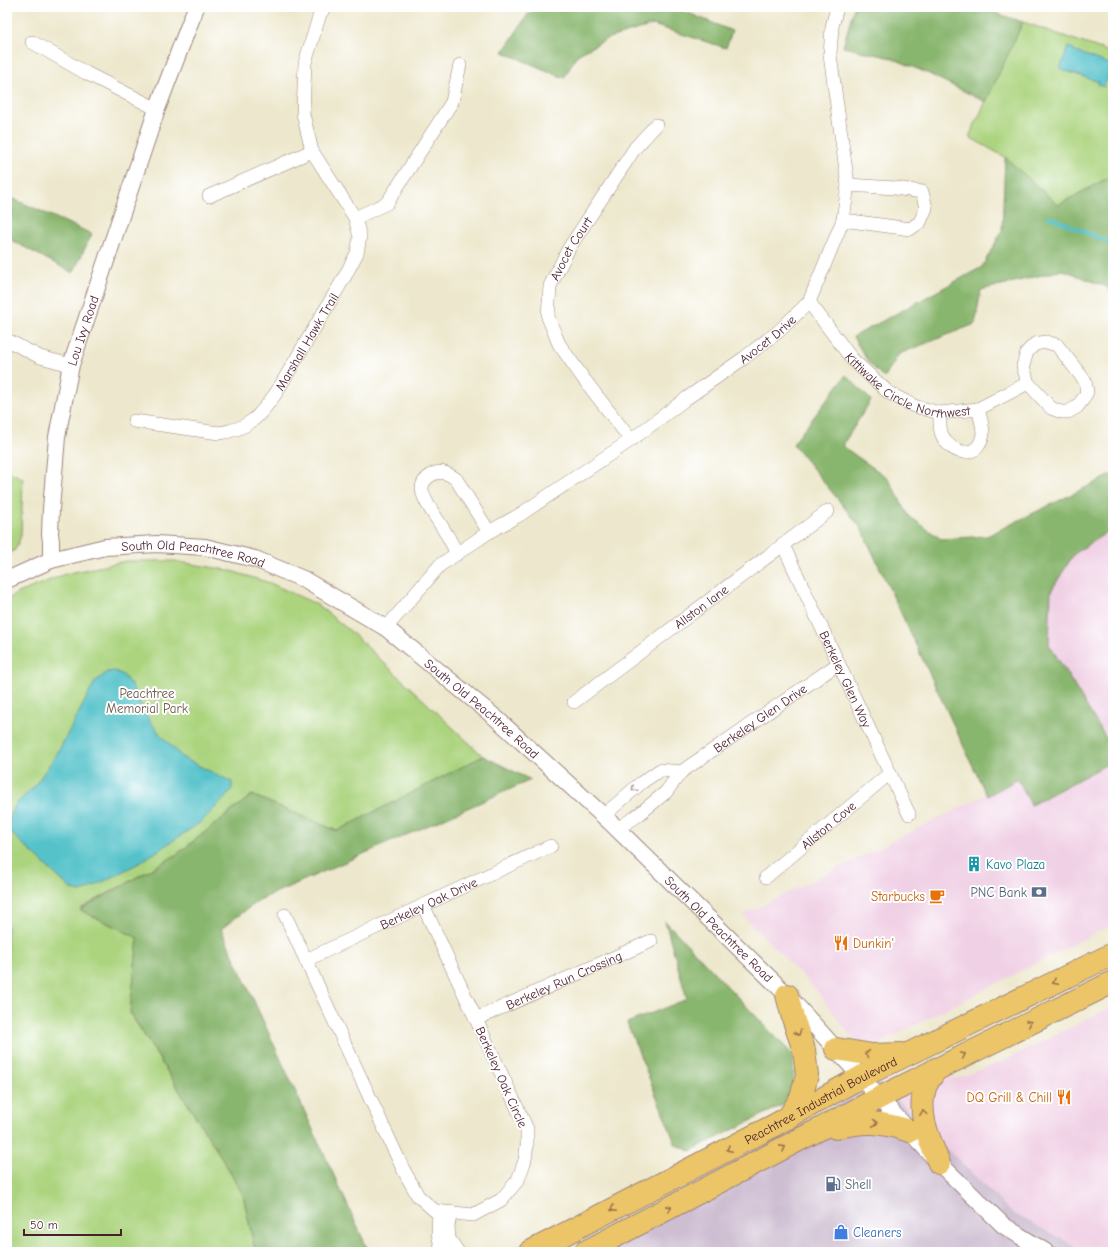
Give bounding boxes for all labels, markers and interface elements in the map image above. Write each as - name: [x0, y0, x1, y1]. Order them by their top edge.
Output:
- street label: Avocet Court: [547, 213, 596, 283]
- street label: Marshall Hawk Trail: [272, 290, 341, 393]
- street label: Lou Ivy Road: [64, 294, 102, 368]
- street label: Avocet Drive: [737, 312, 799, 367]
- street label: Kittiwake Circle Northwest: [842, 350, 972, 421]
- street label: South Old Peachtree Road: [121, 537, 267, 570]
- street label: Allston lane: [671, 581, 732, 632]
- street label: Berkeley Glen Way: [816, 629, 874, 730]
- street label: South Old Peachtree Road: [421, 656, 542, 762]
- street label: Berkeley Glen Drive: [710, 681, 810, 756]
- park label: Peachtree Memorial Park: [106, 686, 189, 716]
- one-way arrow: [632, 784, 639, 791]
- street label: Allston Cove: [798, 798, 859, 853]
- building icon: Kavo Plaza: [965, 855, 983, 873]
- place label: Kavo Plaza: [986, 857, 1045, 872]
- street label: South Old Peachtree Road: [662, 873, 776, 985]
- street label: Berkeley Oak Drive: [378, 874, 480, 933]
- bank icon: PNC Bank: [1030, 883, 1048, 901]
- place label: PNC Bank: [971, 885, 1028, 900]
- cafe icon: Starbucks: [928, 887, 946, 905]
- place label: Starbucks: [871, 889, 925, 904]
- restaurant icon: Dunkin': [832, 934, 850, 952]
- place label: Dunkin': [853, 936, 894, 951]
- street label: Berkeley Run Crossing: [504, 948, 624, 1013]
- one-way arrow: [1051, 977, 1059, 985]
- one-way arrow: [1025, 1020, 1033, 1028]
- street label: Berkeley Oak Circle: [473, 1024, 531, 1130]
- one-way arrow: [793, 1029, 801, 1036]
- one-way arrow: [864, 1050, 870, 1059]
- one-way arrow: [959, 1052, 967, 1060]
- street label: Peachtree Industrial Boulevard: [742, 1054, 900, 1147]
- restaurant icon: DQ Grill & Chill: [1055, 1088, 1073, 1106]
- place label: DQ Grill & Chill: [967, 1090, 1052, 1105]
- one-way arrow: [919, 1110, 928, 1116]
- one-way arrow: [872, 1118, 878, 1127]
- one-way arrow: [725, 1144, 733, 1152]
- one-way arrow: [779, 1145, 786, 1153]
- fuel station icon: Shell: [824, 1175, 842, 1193]
- place label: Shell: [845, 1177, 871, 1192]
- one-way arrow: [610, 1204, 617, 1212]
- one-way arrow: [665, 1205, 672, 1212]
- scale bar: [24, 1211, 121, 1237]
- text: 50 m: [30, 1218, 58, 1232]
- shop icon: Cleaners: [832, 1223, 850, 1241]
- place label: Cleaners: [853, 1225, 901, 1240]

